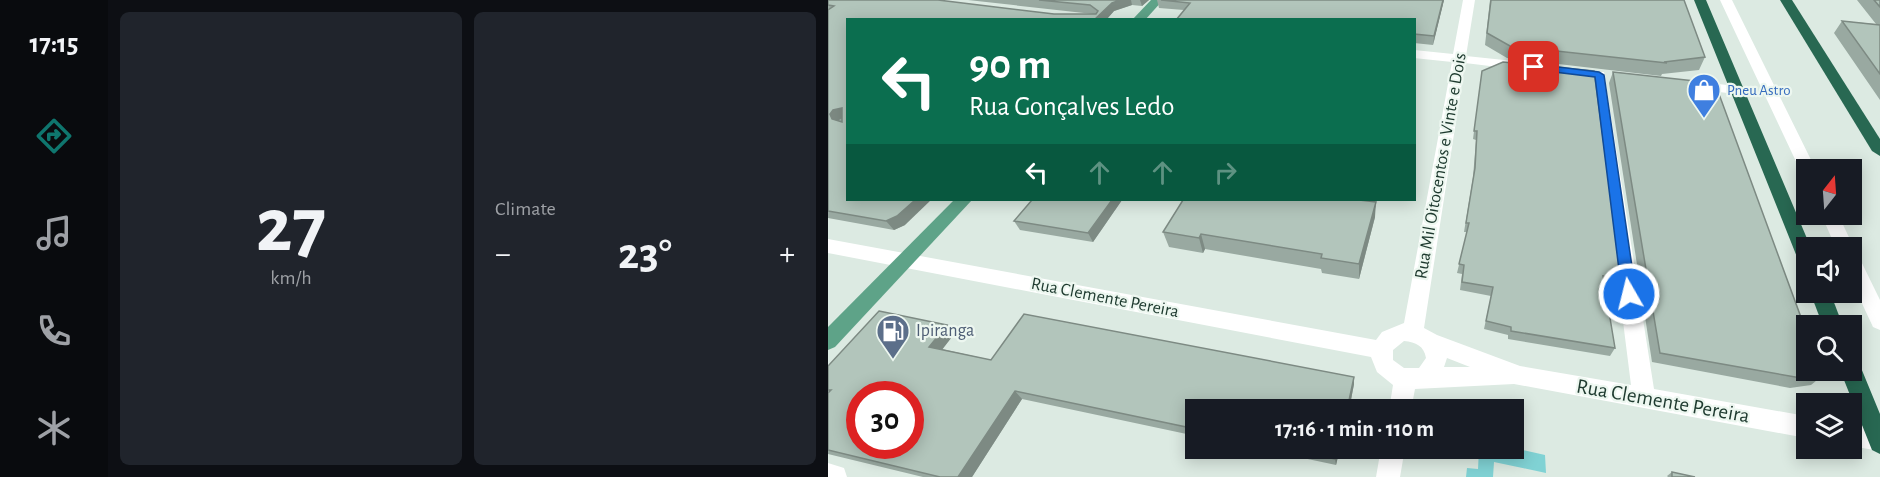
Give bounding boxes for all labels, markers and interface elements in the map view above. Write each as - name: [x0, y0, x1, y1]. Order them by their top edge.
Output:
- text: 17:15: [30, 30, 78, 57]
- pin: [1508, 41, 1559, 92]
- icon: left: [870, 42, 948, 120]
- text: 90 m: [969, 44, 1051, 86]
- icon: arrive: [1517, 50, 1550, 83]
- street label: Rua Mil Oitocentos e Vinte e Dois: [1412, 52, 1470, 280]
- shop icon: Pneu Astro: [1686, 72, 1722, 119]
- place label: Pneu Astro: [1727, 83, 1791, 98]
- text: Rua Gonçalves Ledo: [969, 93, 1174, 120]
- icon: directions: [33, 115, 75, 157]
- icon: left: [1020, 156, 1053, 189]
- icon: ahead: [1083, 156, 1116, 189]
- icon: ahead: [1146, 156, 1179, 189]
- icon: right: [1209, 156, 1242, 189]
- north arrow: [1796, 159, 1862, 225]
- map controls: [1796, 159, 1862, 459]
- text: 27: [256, 188, 326, 266]
- text: Climate: [495, 199, 556, 219]
- icon: music: [33, 212, 75, 254]
- text: 23°: [618, 232, 672, 277]
- button: sound: [1796, 237, 1862, 303]
- text: −: [495, 238, 511, 271]
- text: +: [779, 238, 795, 271]
- position arrow: [1597, 262, 1661, 326]
- text: km/h: [270, 268, 312, 288]
- street label: Rua Clemente Pereira: [1030, 275, 1180, 321]
- icon: phone: [33, 310, 75, 352]
- fuel station icon: Ipiranga: [875, 313, 911, 360]
- button: search: [1796, 315, 1862, 381]
- place label: Ipiranga: [916, 322, 974, 340]
- street label: Rua Clemente Pereira: [1575, 375, 1751, 427]
- speed limit sign: 30: [846, 381, 924, 459]
- button: layers: [1796, 393, 1862, 459]
- icon: climate: [33, 407, 75, 449]
- text: 17:16 · 1 min · 110 m: [1275, 418, 1434, 440]

